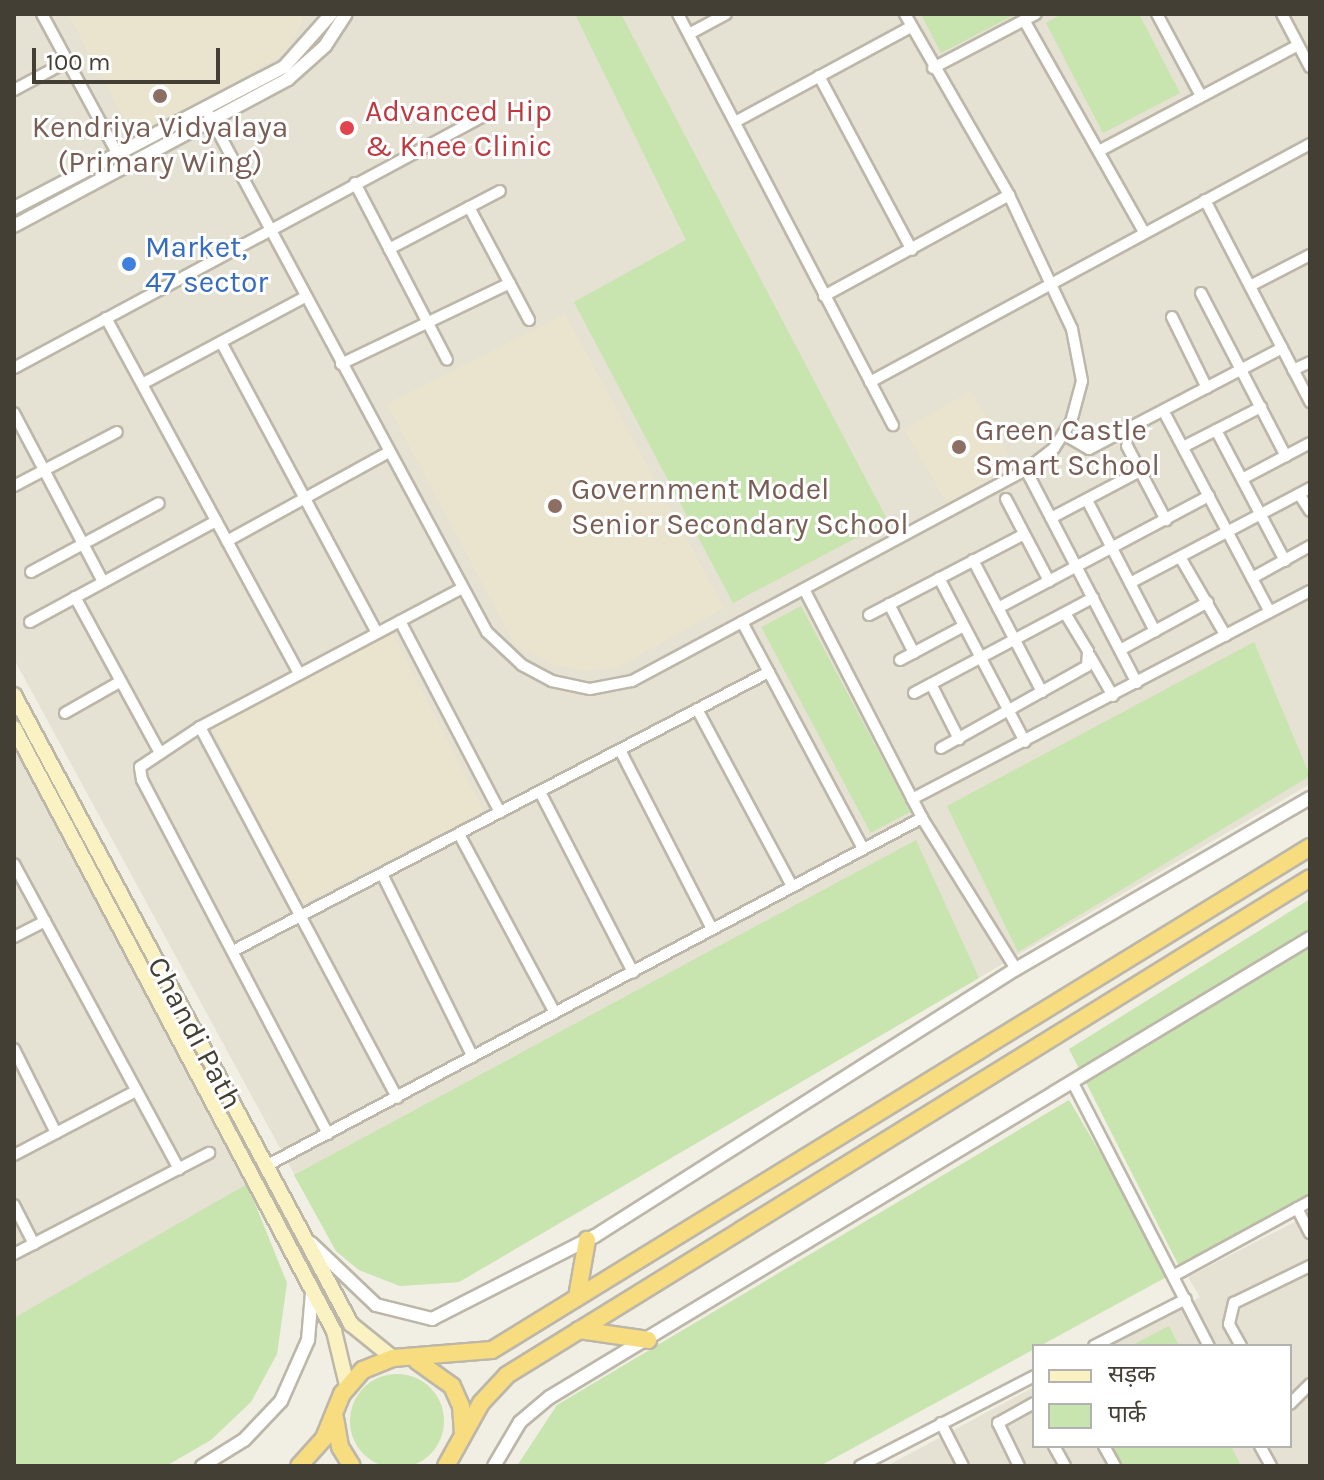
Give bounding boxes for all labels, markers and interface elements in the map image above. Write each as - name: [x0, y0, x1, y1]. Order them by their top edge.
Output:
- scale bar: [36, 32, 224, 82]
- text: 100 m: [46, 48, 111, 76]
- marker: Kendriya Vidyalaya (Primary Wing): [151, 87, 169, 105]
- place label: Advanced Hip & Knee Clinic: [365, 93, 552, 164]
- place label: Kendriya Vidyalaya (Primary Wing): [32, 109, 288, 180]
- marker: Advanced Hip & Knee Clinic: [336, 117, 358, 139]
- place label: Market, 47 sector: [145, 229, 268, 300]
- marker: Market, 47 sector: [120, 255, 138, 273]
- place label: Green Castle Smart School: [975, 412, 1160, 482]
- marker: Green Castle Smart School: [950, 438, 968, 456]
- place label: Government Model Senior Secondary School: [571, 471, 909, 542]
- marker: Government Model Senior Secondary School: [546, 497, 564, 515]
- street label: Chandi Path: [140, 951, 250, 1115]
- legend: [1032, 1344, 1292, 1448]
- text: सड़क: [1108, 1360, 1156, 1388]
- text: पार्क: [1108, 1400, 1146, 1428]

